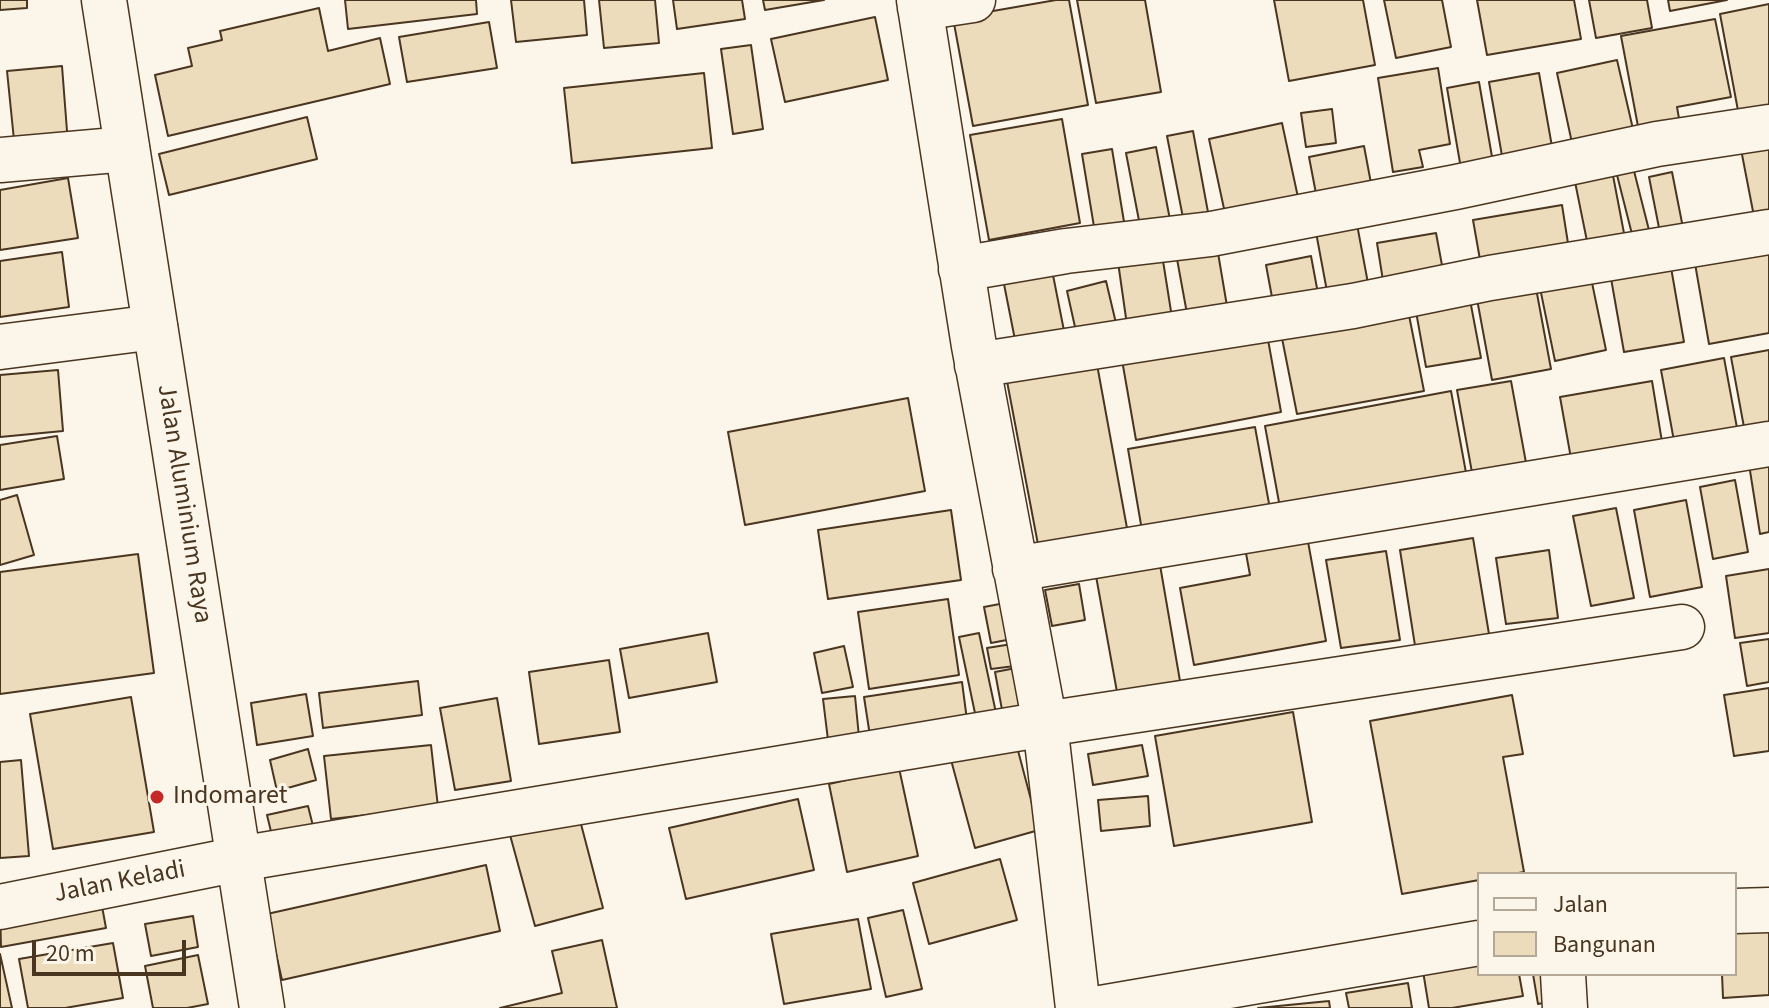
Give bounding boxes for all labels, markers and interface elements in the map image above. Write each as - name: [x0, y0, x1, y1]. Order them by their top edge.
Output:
- street label: Jalan Aluminium Raya: [149, 382, 217, 626]
- place label: Indomaret: [173, 781, 287, 813]
- marker: Indomaret: [148, 788, 166, 806]
- street label: Jalan Keladi: [52, 855, 188, 911]
- legend: [1477, 872, 1737, 976]
- text: Jalan: [1553, 887, 1608, 922]
- scale bar: [36, 924, 190, 974]
- text: Bangunan: [1553, 927, 1656, 962]
- text: 20 m: [46, 936, 95, 971]

